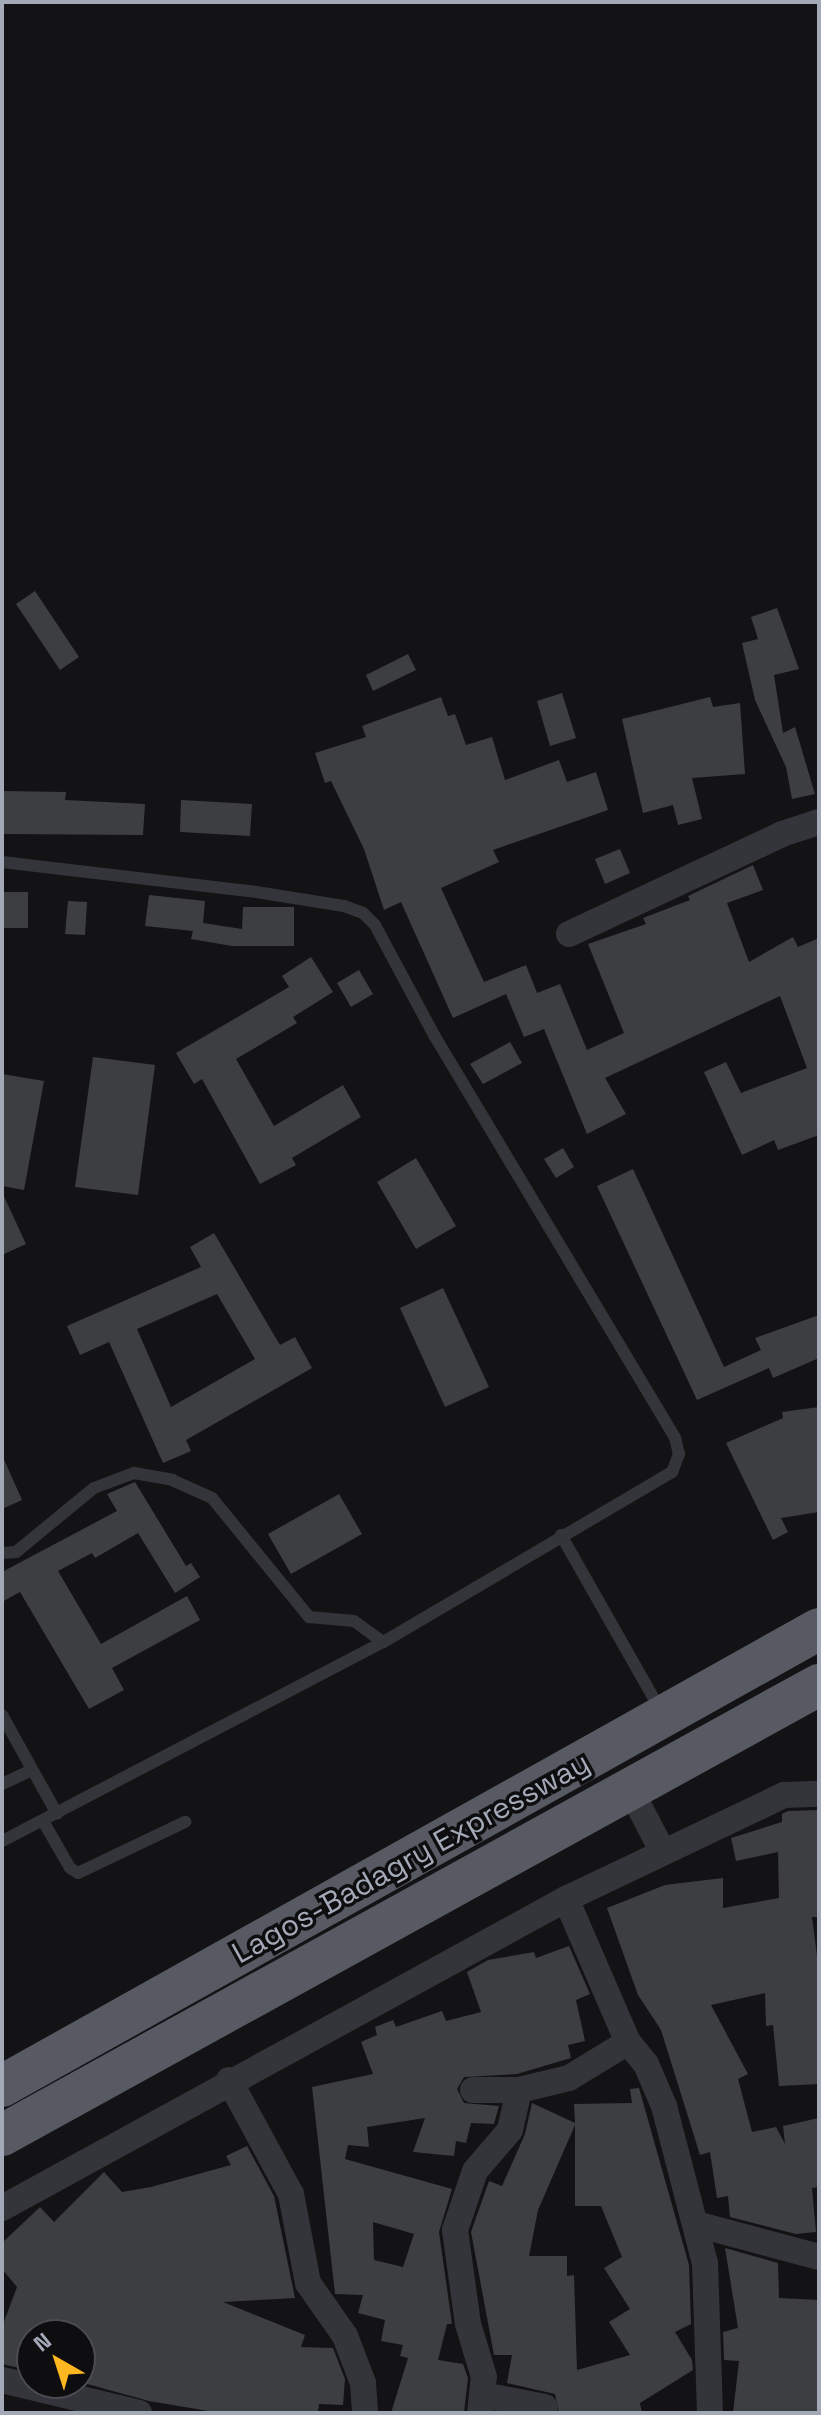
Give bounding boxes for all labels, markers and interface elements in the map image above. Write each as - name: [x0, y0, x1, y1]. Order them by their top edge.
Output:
- street label: Lagos-Badagry Expressway: [226, 1745, 596, 1971]
- north arrow: [16, 2319, 96, 2399]
- text: N: [28, 2326, 57, 2357]

